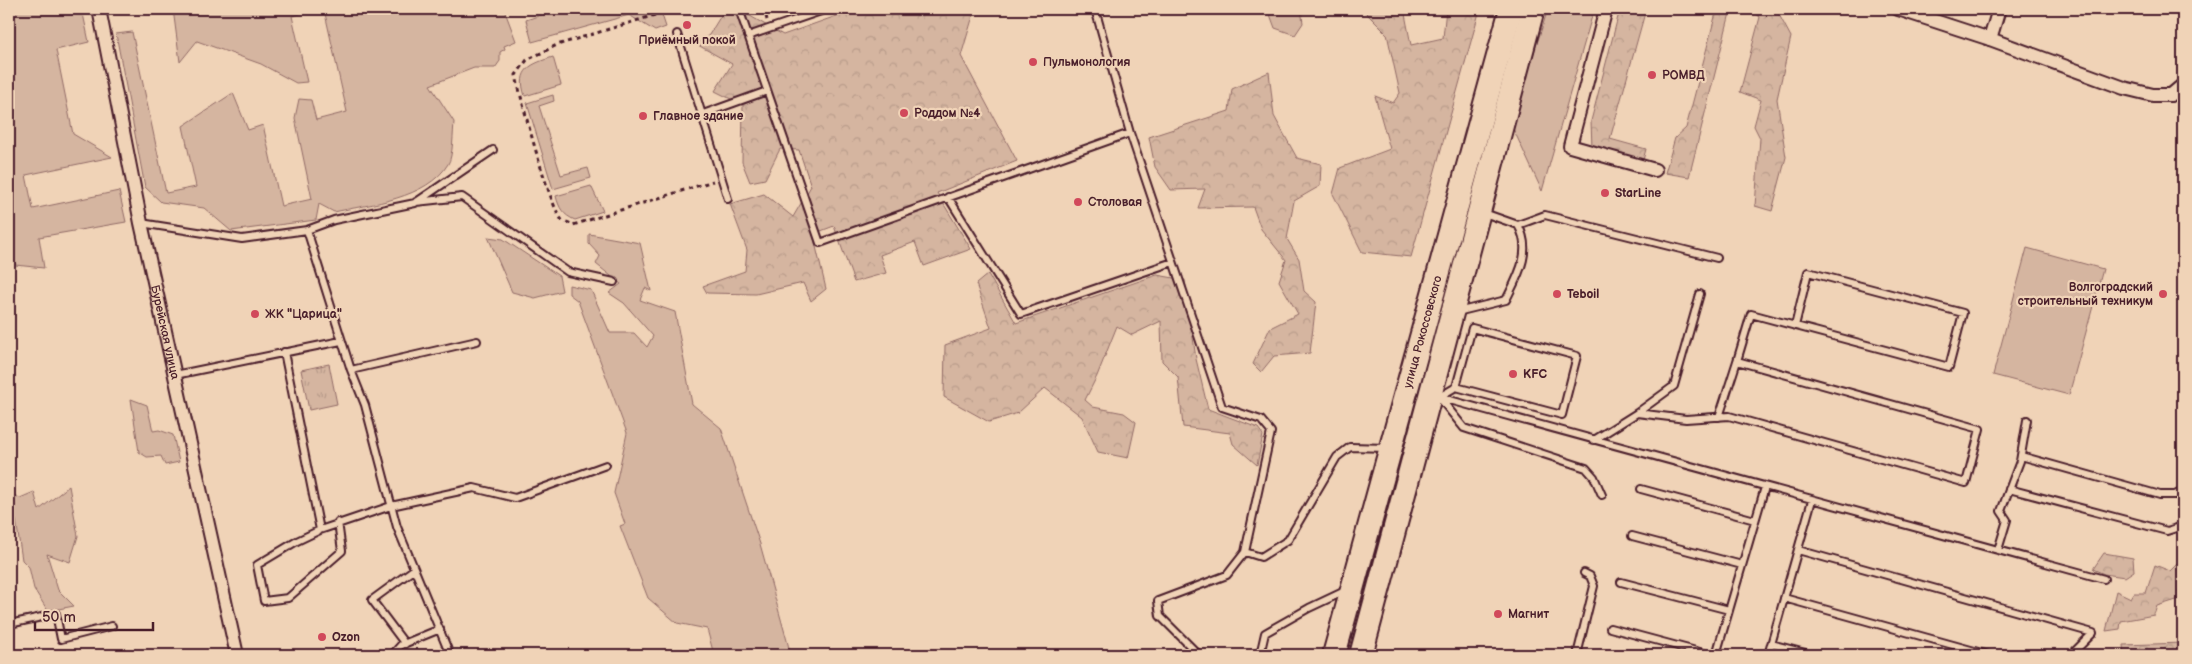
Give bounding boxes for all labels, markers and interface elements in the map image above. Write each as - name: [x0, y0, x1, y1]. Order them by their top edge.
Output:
- marker: Приёмный покой: [681, 19, 693, 31]
- place label: Приёмный покой: [638, 33, 736, 48]
- place label: Пульмонология: [1043, 55, 1131, 70]
- marker: Пульмонология: [1027, 56, 1039, 68]
- place label: РОМВД: [1662, 68, 1705, 83]
- marker: РОМВД: [1646, 69, 1658, 81]
- place label: Роддом №4: [914, 106, 980, 121]
- marker: Роддом №4: [898, 107, 910, 119]
- place label: Главное здание: [653, 109, 744, 124]
- marker: Главное здание: [637, 110, 649, 122]
- place label: StarLine: [1615, 186, 1661, 201]
- marker: StarLine: [1599, 187, 1611, 199]
- place label: Столовая: [1088, 195, 1142, 210]
- marker: Столовая: [1072, 196, 1084, 208]
- street label: улица Рокоссовского: [1400, 274, 1446, 390]
- place label: Волгоградский строительный техникум: [2018, 280, 2153, 309]
- street label: Бурейская улица: [147, 284, 183, 381]
- place label: Teboil: [1567, 287, 1599, 302]
- marker: Teboil: [1551, 288, 1563, 300]
- marker: Волгоградский строительный техникум: [2157, 288, 2169, 300]
- place label: ЖК "Царица": [265, 307, 342, 322]
- marker: ЖК "Царица": [249, 308, 261, 320]
- place label: KFC: [1523, 367, 1547, 382]
- marker: KFC: [1507, 368, 1519, 380]
- scale bar: [35, 599, 152, 631]
- place label: Магнит: [1508, 607, 1550, 622]
- text: 50 m: [42, 608, 76, 627]
- marker: Магнит: [1492, 608, 1504, 620]
- place label: Ozon: [332, 630, 360, 645]
- marker: Ozon: [316, 631, 328, 643]

